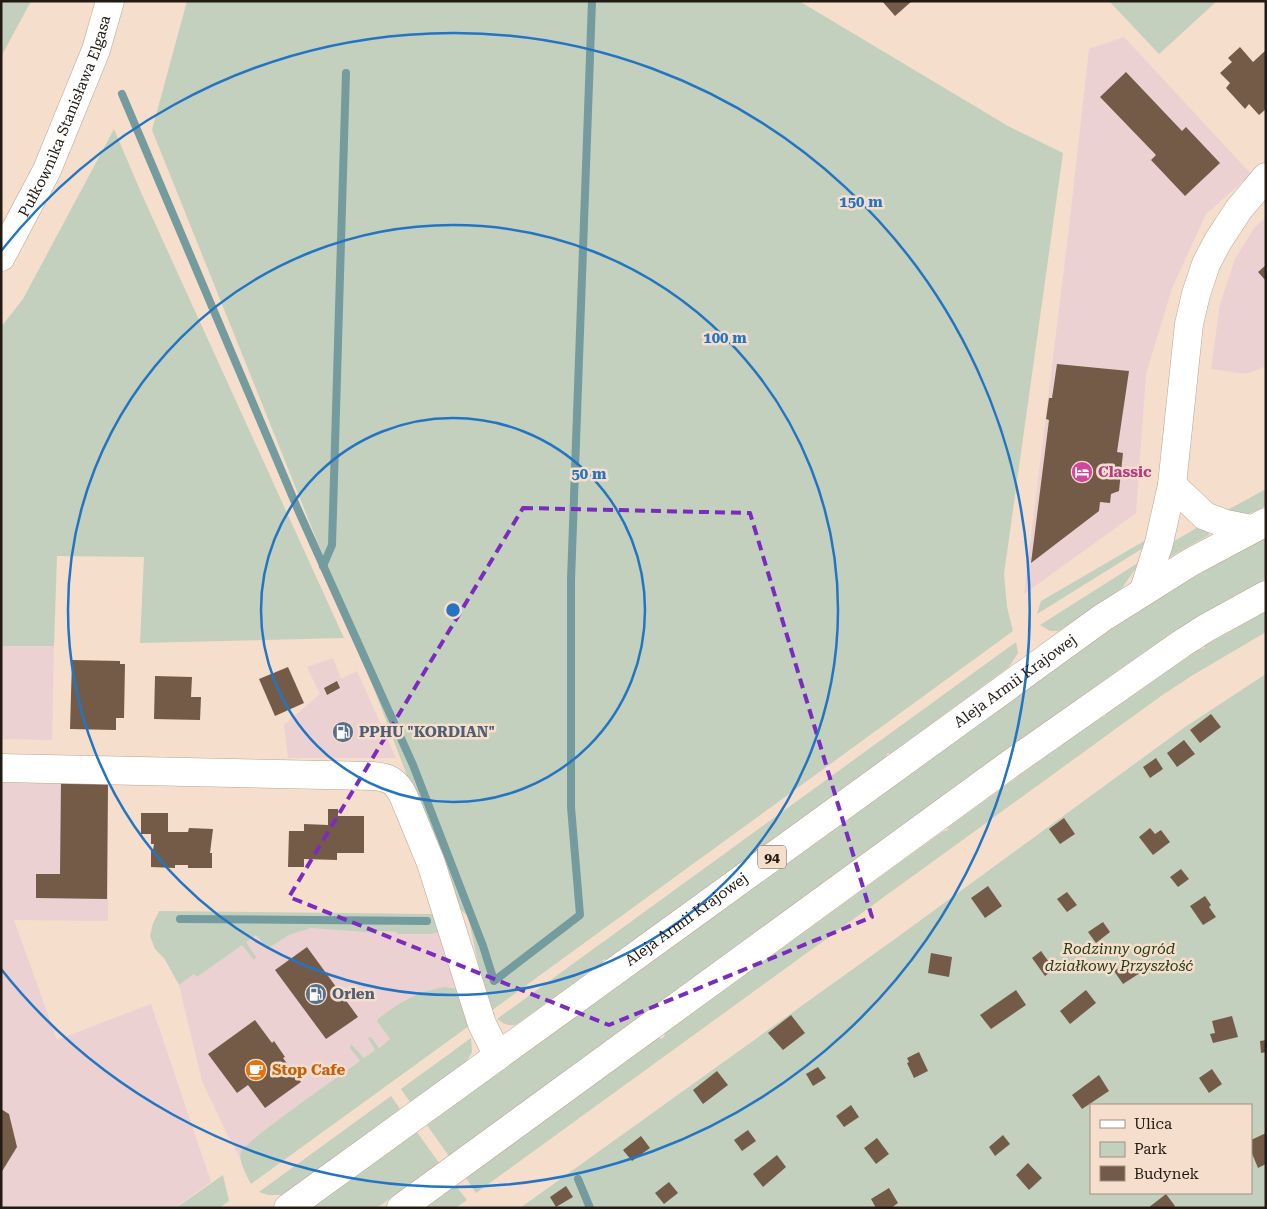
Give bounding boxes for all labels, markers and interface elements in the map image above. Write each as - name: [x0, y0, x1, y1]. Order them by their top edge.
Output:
- street label: Pułkownika Stanisława Elgasa: [15, 13, 114, 220]
- text: 150 m: [839, 193, 883, 211]
- text: 100 m: [703, 329, 747, 347]
- hotel icon: Classic: [1070, 460, 1094, 484]
- place label: Classic: [1098, 463, 1152, 481]
- text: 50 m: [571, 465, 607, 483]
- centre of rings: [444, 601, 462, 619]
- street label: Aleja Armii Krajowej: [950, 631, 1080, 731]
- fuel station icon: PPHU "KORDIAN": [331, 720, 355, 744]
- place label: PPHU "KORDIAN": [359, 723, 495, 741]
- road number: 94: [758, 846, 786, 869]
- street label: Aleja Armii Krajowej: [622, 869, 751, 970]
- park label: Rodzinny ogród działkowy Przyszłość: [1045, 940, 1193, 975]
- fuel station icon: Orlen: [304, 982, 328, 1006]
- place label: Orlen: [332, 985, 375, 1003]
- cafe icon: Stop Cafe: [244, 1058, 268, 1082]
- place label: Stop Cafe: [272, 1061, 345, 1079]
- legend: [1090, 1104, 1252, 1194]
- text: Ulica: [1134, 1115, 1172, 1133]
- text: Park: [1134, 1140, 1168, 1158]
- text: Budynek: [1134, 1165, 1199, 1183]

